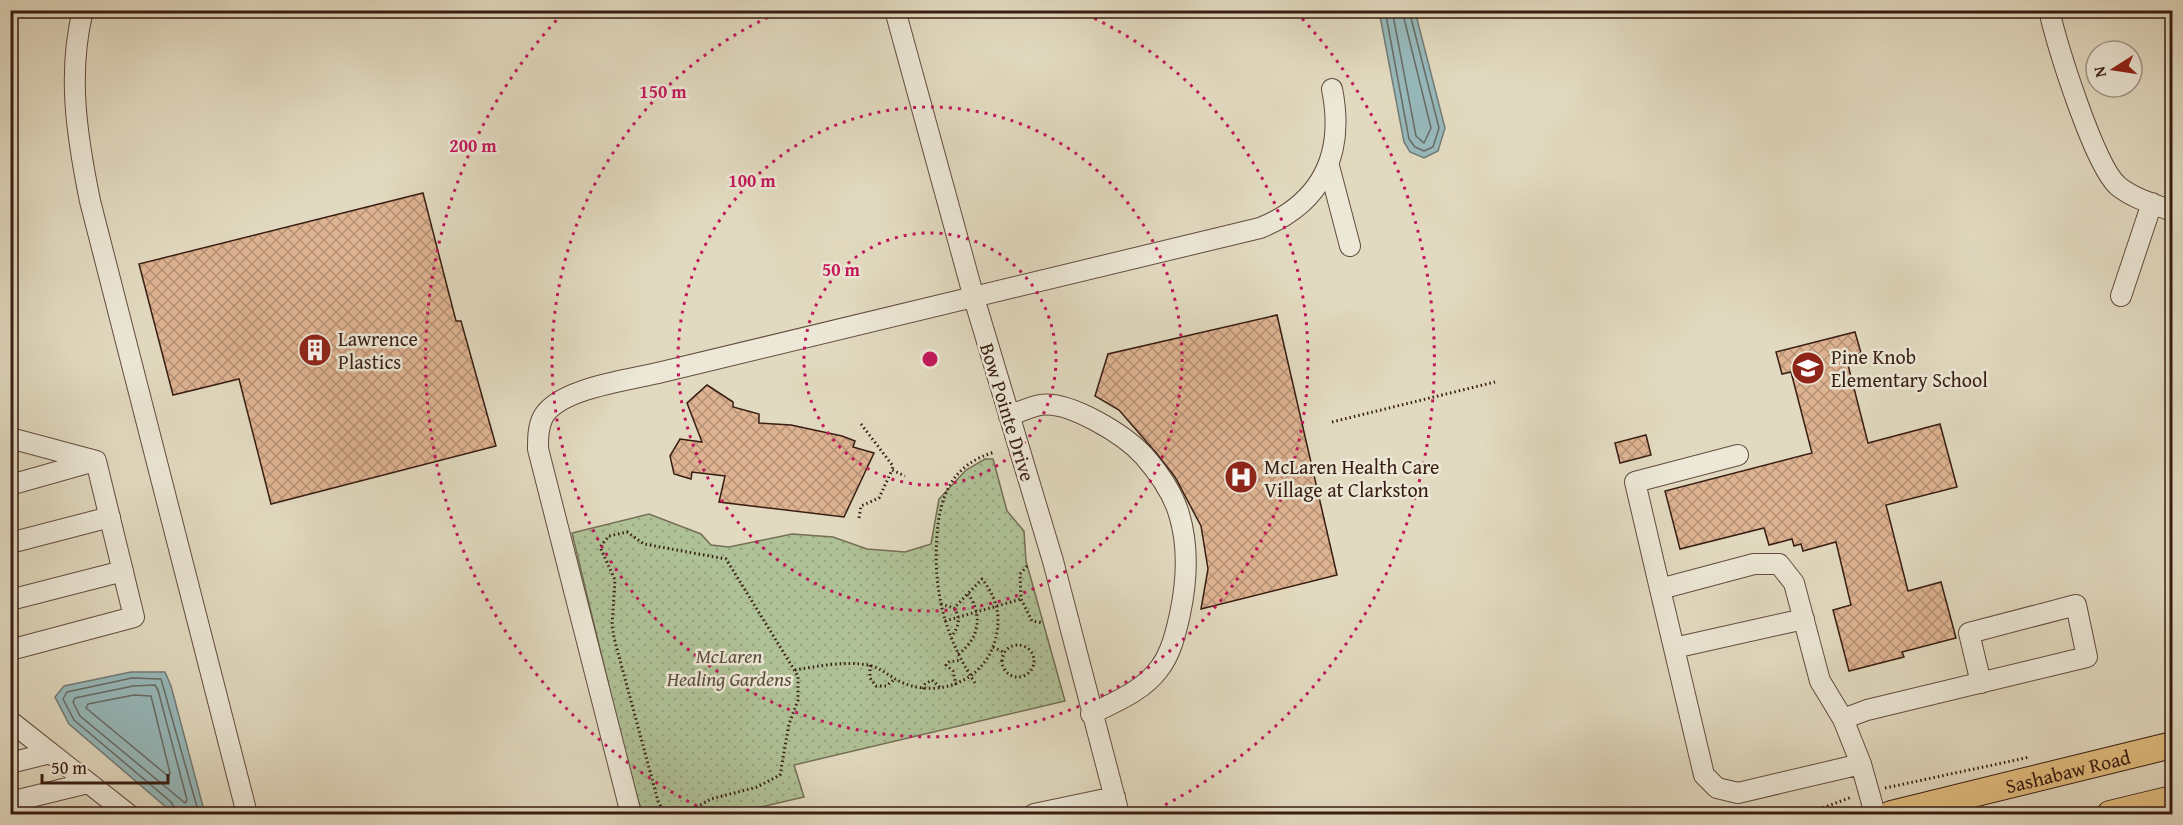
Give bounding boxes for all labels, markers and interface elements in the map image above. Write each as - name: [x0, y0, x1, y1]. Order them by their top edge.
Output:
- north arrow: [2084, 39, 2144, 99]
- text: N: [2086, 64, 2112, 80]
- text: 150 m: [639, 78, 687, 105]
- text: 200 m: [449, 132, 497, 159]
- text: 100 m: [728, 167, 776, 194]
- text: 50 m: [822, 256, 861, 283]
- place label: Lawrence Plastics: [338, 324, 418, 376]
- building icon: Lawrence Plastics: [297, 332, 333, 368]
- street label: Bow Pointe Drive: [973, 339, 1043, 485]
- place label: Pine Knob Elementary School: [1831, 342, 1988, 394]
- centre of rings: [920, 349, 940, 369]
- school or university icon: Pine Knob Elementary School: [1790, 350, 1826, 386]
- place label: McLaren Health Care Village at Clarkston: [1264, 452, 1440, 504]
- hospital icon: McLaren Health Care Village at Clarkston: [1223, 459, 1259, 495]
- park label: McLaren Healing Gardens: [666, 641, 792, 693]
- street label: Sashabaw Road: [2002, 741, 2134, 800]
- scale bar: [42, 747, 168, 785]
- text: 50 m: [51, 754, 87, 781]

